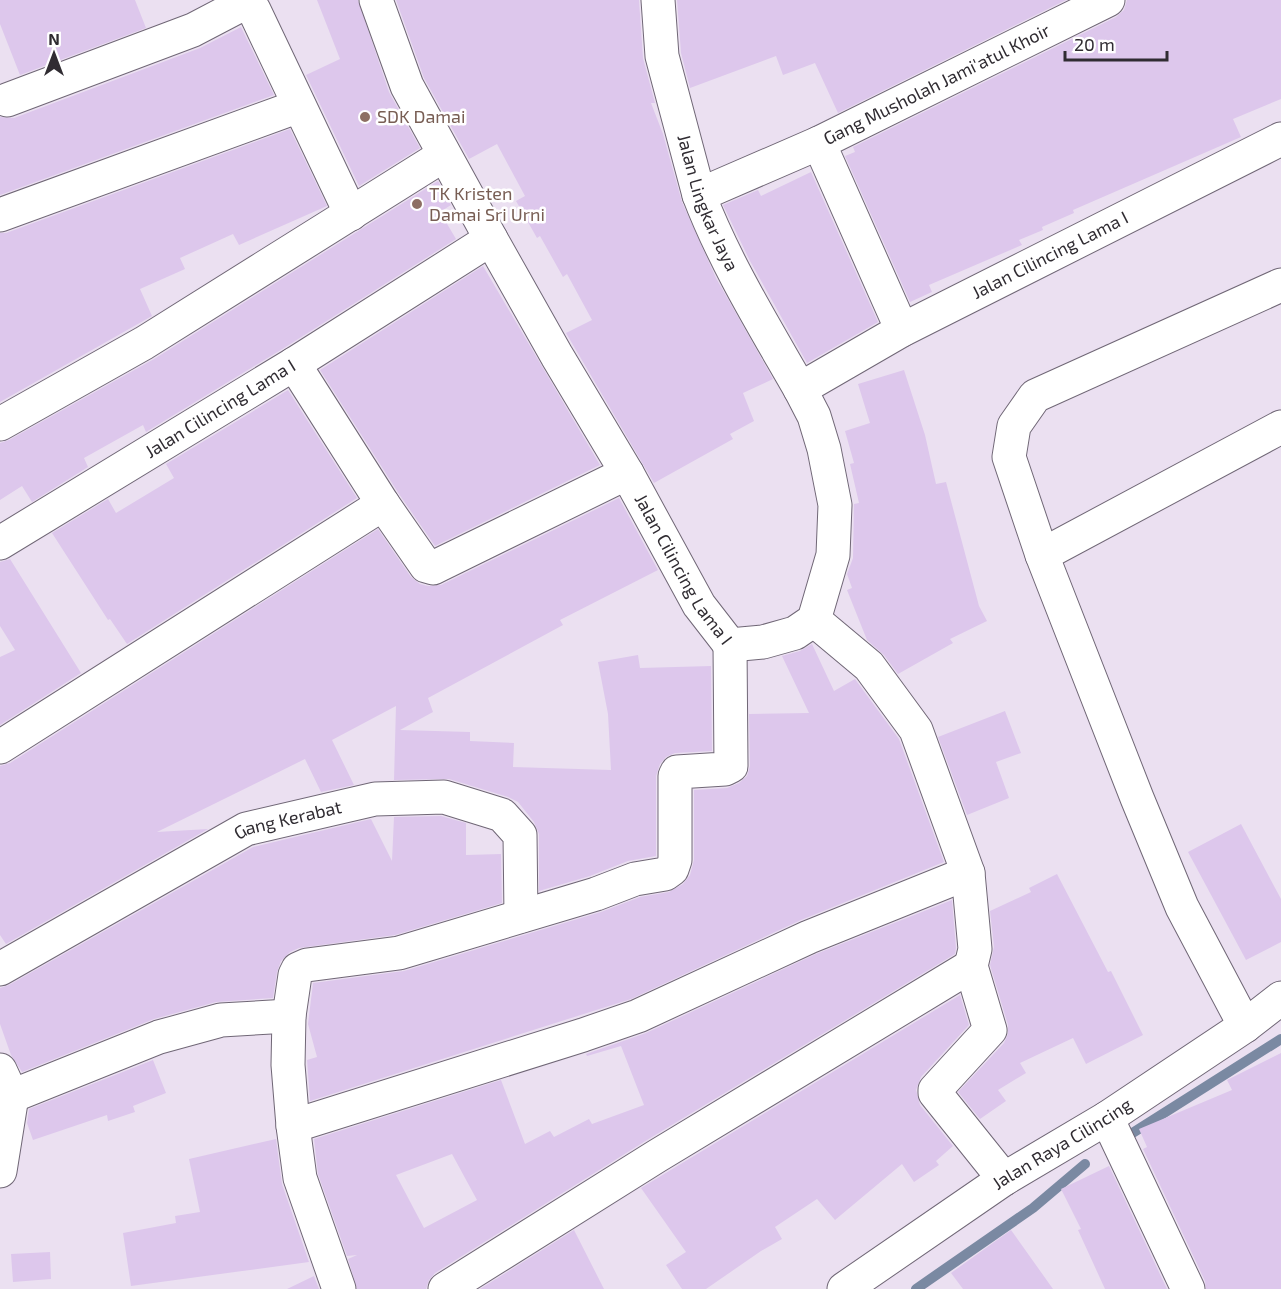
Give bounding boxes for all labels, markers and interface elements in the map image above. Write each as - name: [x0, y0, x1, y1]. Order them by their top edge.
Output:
- street label: Gang Musholah Jami'atul Khoir: [819, 19, 1053, 149]
- north arrow: [24, 24, 84, 84]
- scale bar: [1065, 24, 1167, 62]
- text: N: [48, 29, 60, 48]
- text: 20 m: [1074, 33, 1115, 55]
- place label: SDK Damai: [377, 105, 465, 127]
- marker: SDK Damai: [358, 110, 372, 124]
- street label: Jalan Lingkar Jaya: [673, 132, 744, 275]
- place label: TK Kristen Damai Sri Urni: [429, 182, 545, 225]
- marker: TK Kristen Damai Sri Urni: [410, 197, 424, 211]
- street label: Jalan Cilincing Lama I: [968, 206, 1132, 303]
- street label: Jalan Cilincing Lama I: [141, 354, 299, 462]
- street label: Jalan Cilincing Lama I: [631, 490, 738, 649]
- street label: Gang Kerabat: [230, 795, 344, 844]
- street label: Jalan Raya Cilincing: [988, 1093, 1136, 1194]

